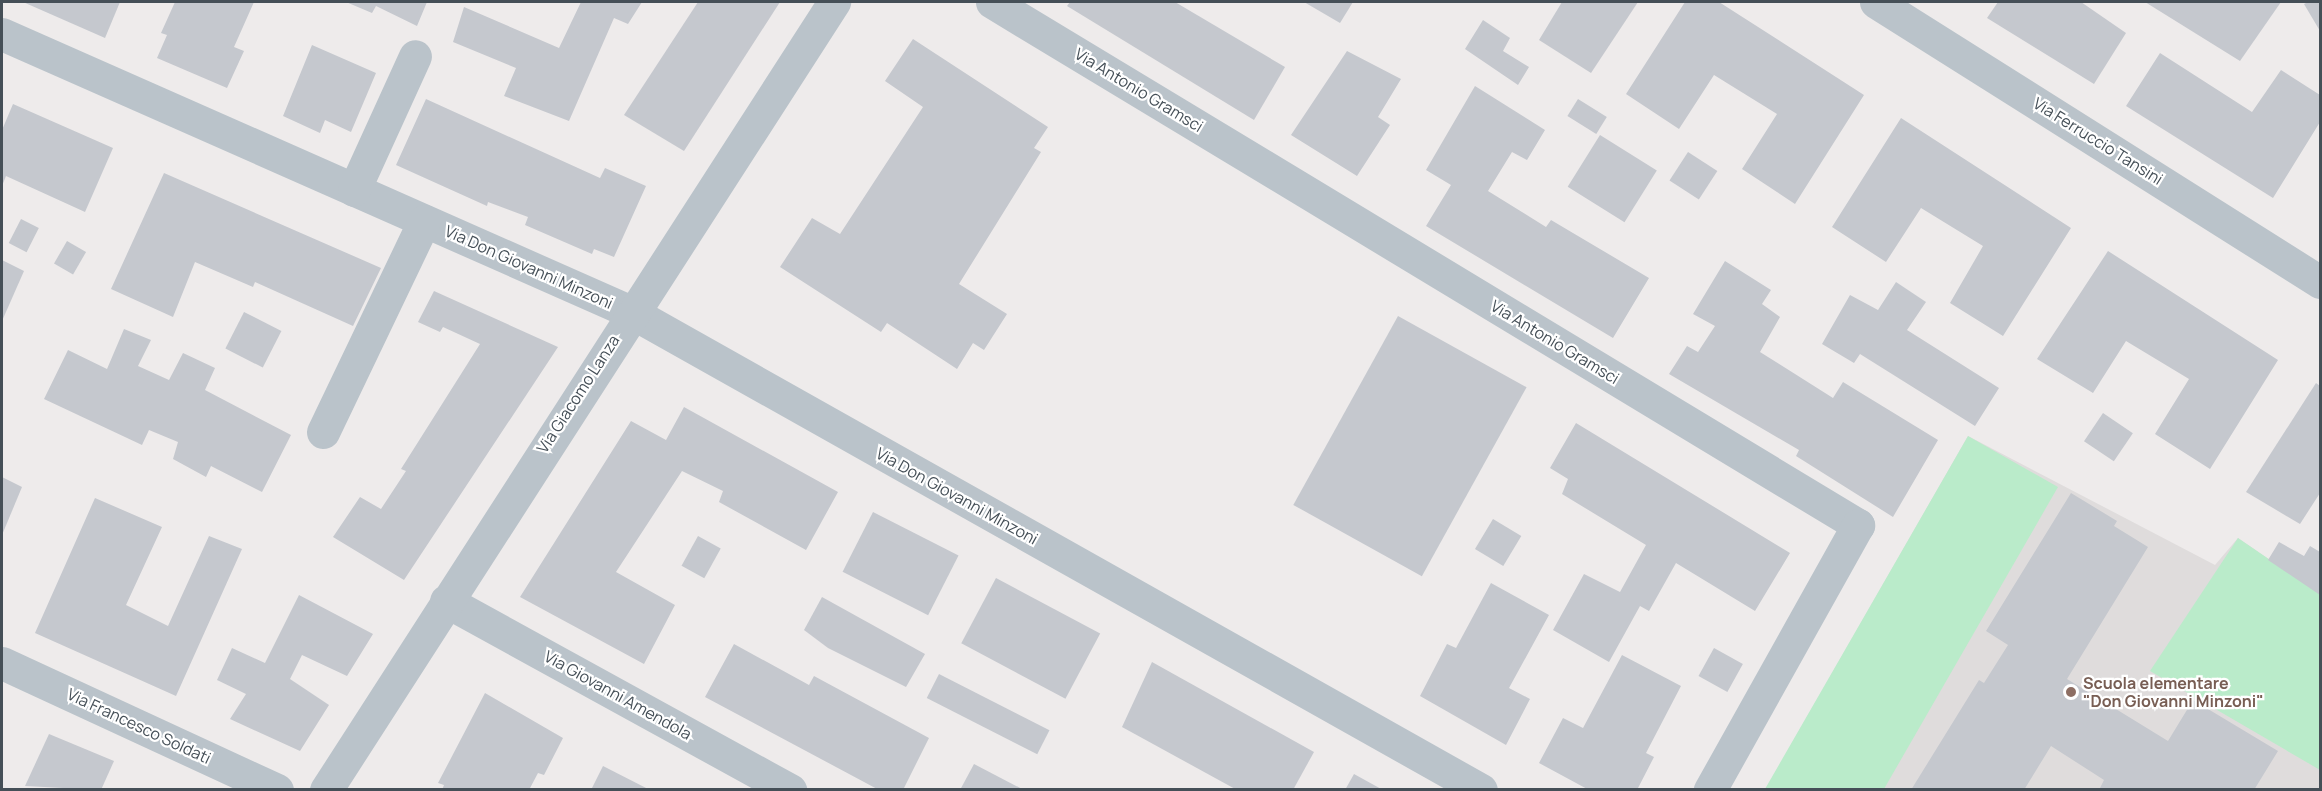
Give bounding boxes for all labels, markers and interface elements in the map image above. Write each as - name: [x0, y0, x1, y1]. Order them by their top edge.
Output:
- street label: Via Antonio Gramsci: [1071, 44, 1207, 136]
- street label: Via Ferruccio Tansini: [2030, 93, 2166, 189]
- street label: Via Don Giovanni Minzoni: [442, 221, 616, 313]
- street label: Via Antonio Gramsci: [1487, 296, 1623, 388]
- street label: Via Giacomo Lanza: [533, 331, 623, 457]
- street label: Via Don Giovanni Minzoni: [873, 444, 1041, 548]
- street label: Via Giovanni Amendola: [541, 646, 695, 744]
- place label: Scuola elementare "Don Giovanni Minzoni": [2083, 673, 2264, 711]
- street label: Via Francesco Soldati: [64, 684, 214, 768]
- marker: Scuola elementare "Don Giovanni Minzoni": [2064, 685, 2078, 699]

